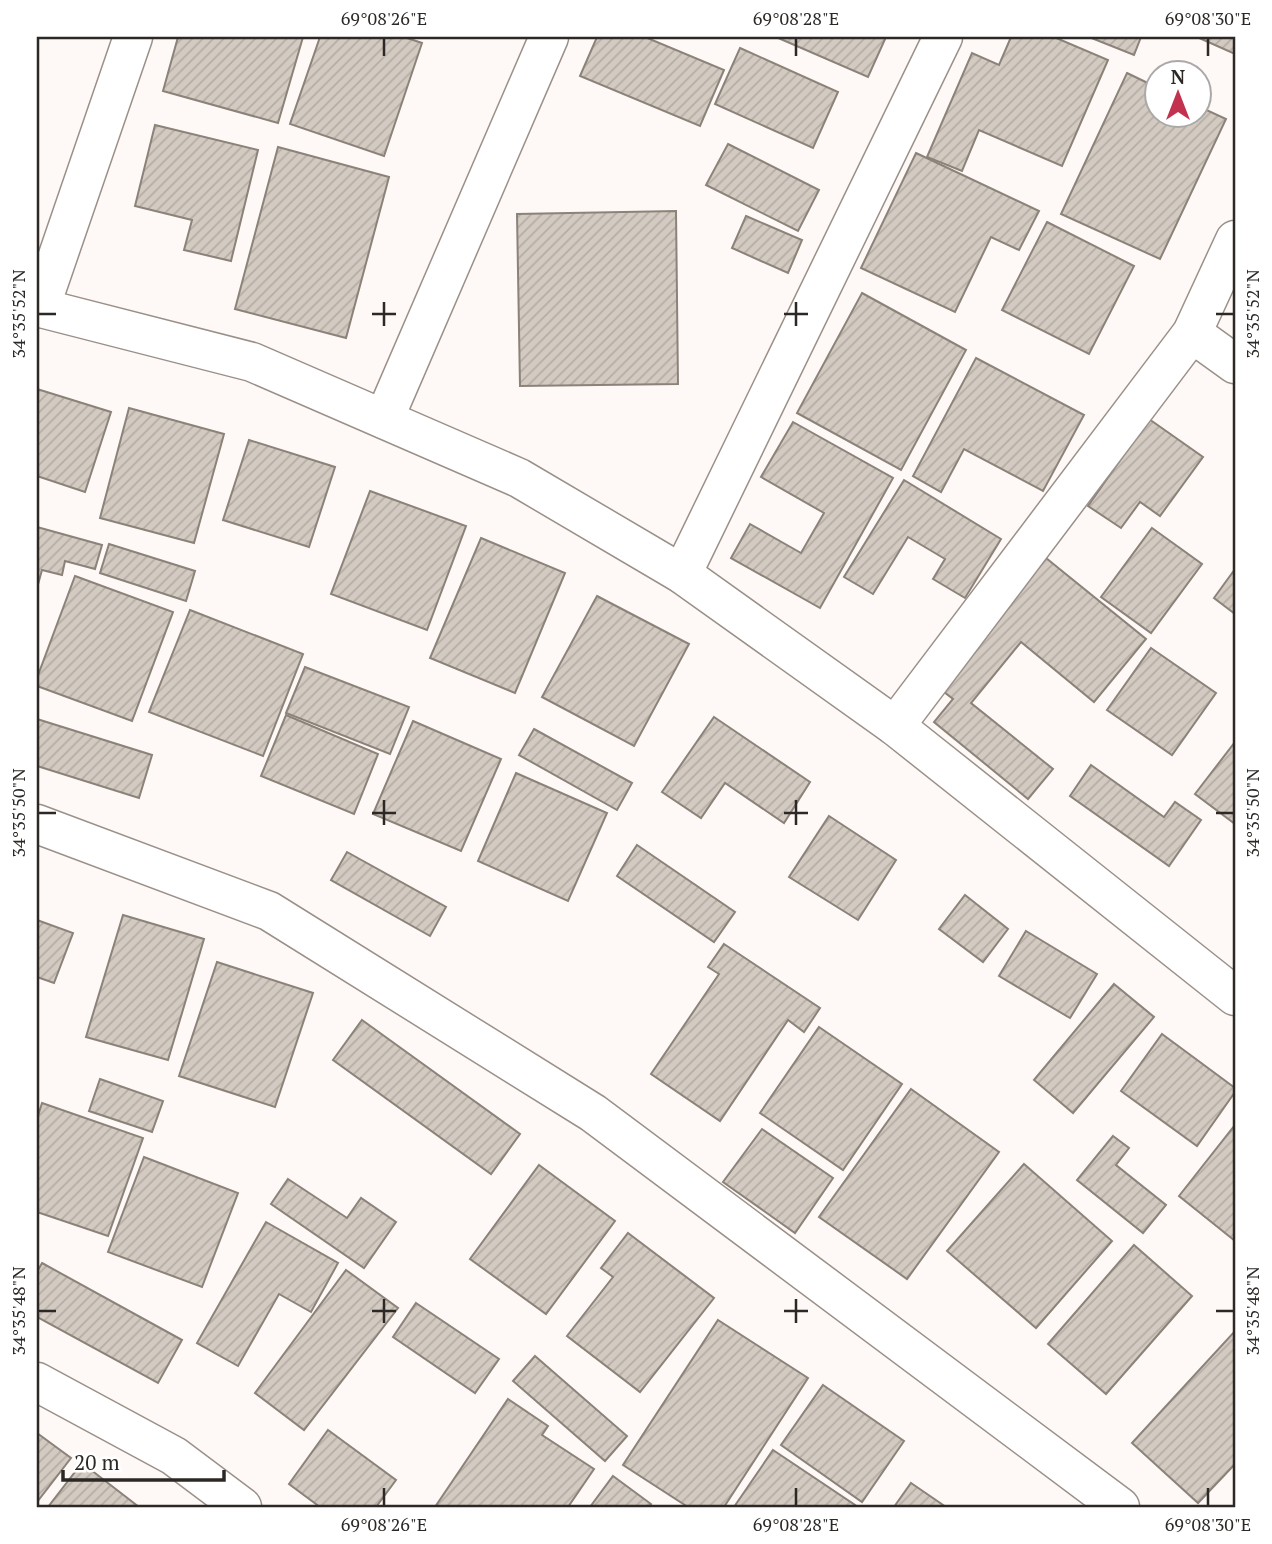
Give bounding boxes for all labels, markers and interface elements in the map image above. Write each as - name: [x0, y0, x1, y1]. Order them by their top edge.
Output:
- text: 69°08'26"E: [341, 6, 427, 30]
- text: 69°08'28"E: [753, 6, 839, 30]
- text: 69°08'30"E: [1165, 6, 1251, 30]
- north arrow: [1142, 60, 1212, 130]
- text: N: [1171, 64, 1186, 89]
- text: 34°35'52"N: [6, 269, 30, 359]
- text: 34°35'52"N: [1240, 269, 1264, 359]
- text: 34°35'50"N: [6, 768, 30, 858]
- text: 34°35'50"N: [1240, 768, 1264, 858]
- text: 34°35'48"N: [6, 1266, 30, 1356]
- text: 34°35'48"N: [1240, 1266, 1264, 1356]
- scale bar: [63, 1439, 224, 1483]
- text: 20 m: [74, 1448, 120, 1476]
- text: 69°08'26"E: [341, 1512, 427, 1536]
- text: 69°08'28"E: [753, 1512, 839, 1536]
- text: 69°08'30"E: [1165, 1512, 1251, 1536]

